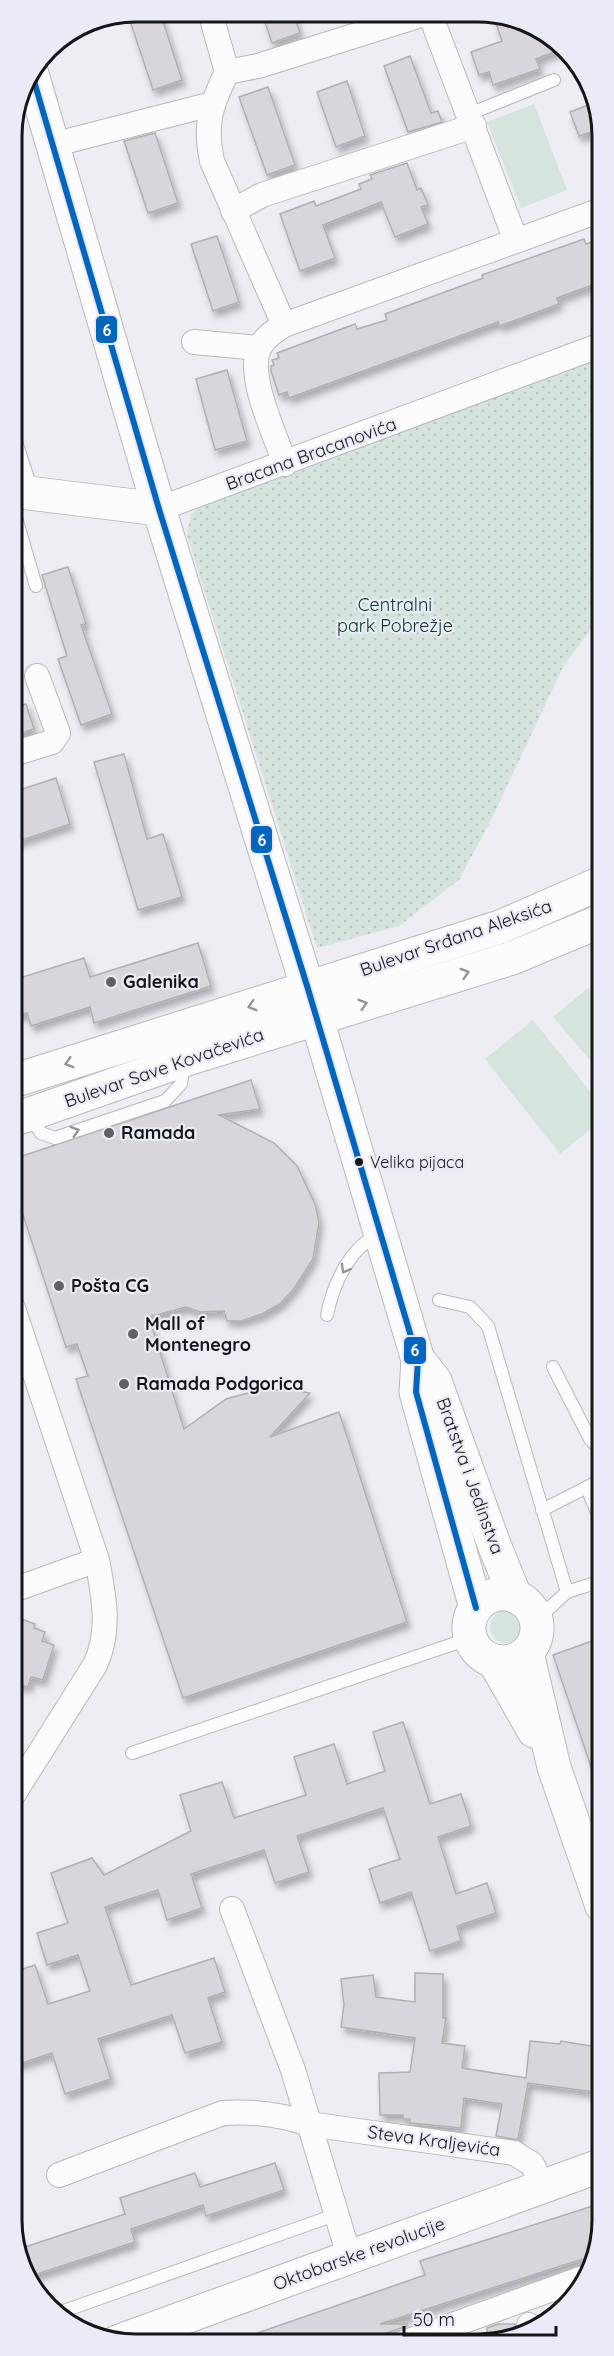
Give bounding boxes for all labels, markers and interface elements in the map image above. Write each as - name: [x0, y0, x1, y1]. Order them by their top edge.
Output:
- line badge: 6: [95, 315, 118, 344]
- text: 6: [103, 320, 112, 340]
- street label: Bracana Bracanovića: [222, 412, 399, 495]
- park label: Centralni park Pobrežje: [337, 593, 453, 637]
- line badge: 6: [250, 825, 273, 854]
- text: 6: [258, 830, 267, 850]
- street label: Bulevar Srđana Aleksića: [357, 894, 555, 981]
- one-way arrow: [459, 968, 470, 980]
- place label: Galenika: [123, 970, 199, 993]
- marker: Galenika: [104, 975, 118, 989]
- one-way arrow: [247, 999, 258, 1012]
- one-way arrow: [357, 999, 368, 1011]
- street label: Bulevar Save Kovačevića: [61, 1023, 267, 1113]
- one-way arrow: [64, 1056, 75, 1068]
- place label: Ramada: [121, 1121, 195, 1144]
- one-way arrow: [69, 1126, 80, 1139]
- marker: Ramada: [102, 1126, 116, 1140]
- place label: Velika pijaca: [370, 1152, 464, 1172]
- marker: Velika pijaca: [353, 1156, 365, 1168]
- one-way arrow: [341, 1263, 352, 1273]
- place label: Pošta CG: [71, 1274, 149, 1297]
- marker: Pošta CG: [52, 1279, 66, 1293]
- place label: Mall of Montenegro: [145, 1312, 251, 1356]
- marker: Mall of Montenegro: [126, 1327, 140, 1341]
- line badge: 6: [403, 1336, 427, 1365]
- text: 6: [411, 1340, 420, 1360]
- place label: Ramada Podgorica: [136, 1372, 304, 1395]
- marker: Ramada Podgorica: [117, 1377, 131, 1391]
- street label: Bratstva i Jedinstva: [431, 1394, 509, 1557]
- street label: Steva Kraljevića: [366, 2120, 502, 2161]
- street label: Oktobarske revolucije: [270, 2212, 448, 2295]
- scale bar: [404, 2299, 556, 2337]
- text: 50 m: [413, 2308, 455, 2331]

